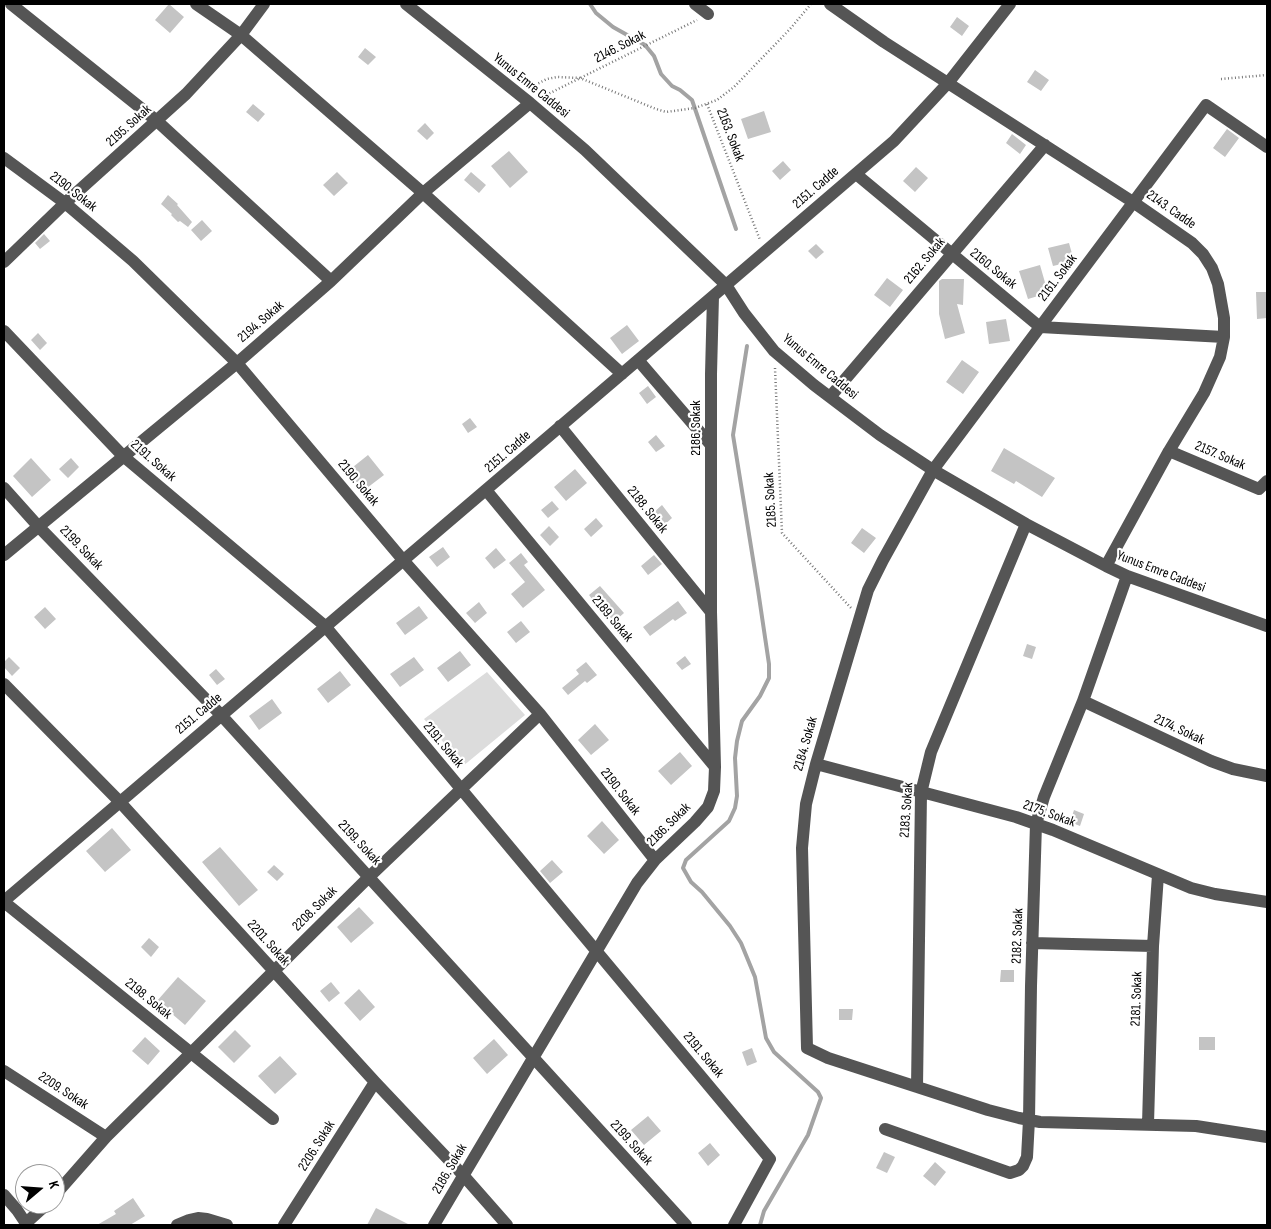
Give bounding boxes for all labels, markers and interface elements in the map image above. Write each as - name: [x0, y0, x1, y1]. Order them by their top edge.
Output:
- street label: 2146. Sokak: [592, 27, 648, 67]
- street label: Yunus Emre Caddesi: [489, 50, 573, 122]
- street label: 2195. Sokak: [103, 101, 155, 151]
- street label: 2163. Sokak: [712, 106, 748, 164]
- street label: 2151. Cadde: [789, 163, 843, 213]
- street label: 2190. Sokak: [46, 168, 100, 216]
- street label: 2143. Cadde: [1143, 187, 1199, 233]
- street label: 2162. Sokak: [901, 234, 949, 288]
- street label: 2160. Sokak: [966, 245, 1020, 293]
- street label: 2161. Sokak: [1035, 251, 1081, 305]
- street label: 2194. Sokak: [235, 297, 287, 347]
- street label: Yunus Emre Caddesi: [779, 331, 861, 403]
- street label: 2186. Sokak: [688, 400, 704, 456]
- street label: 2151. Cadde: [481, 427, 535, 477]
- street label: 2191. Sokak: [127, 437, 179, 485]
- street label: 2157. Sokak: [1192, 438, 1248, 474]
- street label: 2190. Sokak: [334, 456, 382, 510]
- street label: 2185. Sokak: [761, 472, 781, 528]
- street label: 2188. Sokak: [623, 483, 671, 537]
- street label: 2199. Sokak: [56, 522, 106, 574]
- street label: Yunus Emre Caddesi: [1114, 547, 1208, 597]
- street label: 2189. Sokak: [588, 592, 636, 646]
- street label: 2151. Cadde: [172, 690, 226, 738]
- street label: 2174. Sokak: [1151, 711, 1207, 749]
- street label: 2184. Sokak: [790, 715, 822, 773]
- street label: 2191. Sokak: [419, 719, 467, 771]
- street label: 2190. Sokak: [596, 765, 644, 819]
- street label: 2183. Sokak: [897, 782, 917, 838]
- street label: 2175. Sokak: [1020, 797, 1078, 831]
- street label: 2186. Sokak: [643, 799, 695, 851]
- street label: 2199. Sokak: [334, 817, 384, 869]
- street label: 2208. Sokak: [289, 883, 341, 935]
- street label: 2182. Sokak: [1009, 908, 1027, 964]
- street label: 2201. Sokak: [243, 917, 293, 969]
- street label: 2181. Sokak: [1128, 971, 1146, 1027]
- street label: 2198. Sokak: [121, 975, 175, 1023]
- street label: 2191. Sokak: [679, 1029, 727, 1081]
- street label: 2209. Sokak: [35, 1069, 91, 1113]
- street label: 2199. Sokak: [606, 1117, 656, 1169]
- street label: 2206. Sokak: [295, 1118, 339, 1174]
- street label: 2186. Sokak: [429, 1141, 471, 1197]
- north arrow: [15, 1164, 65, 1214]
- text: K: [45, 1179, 63, 1190]

